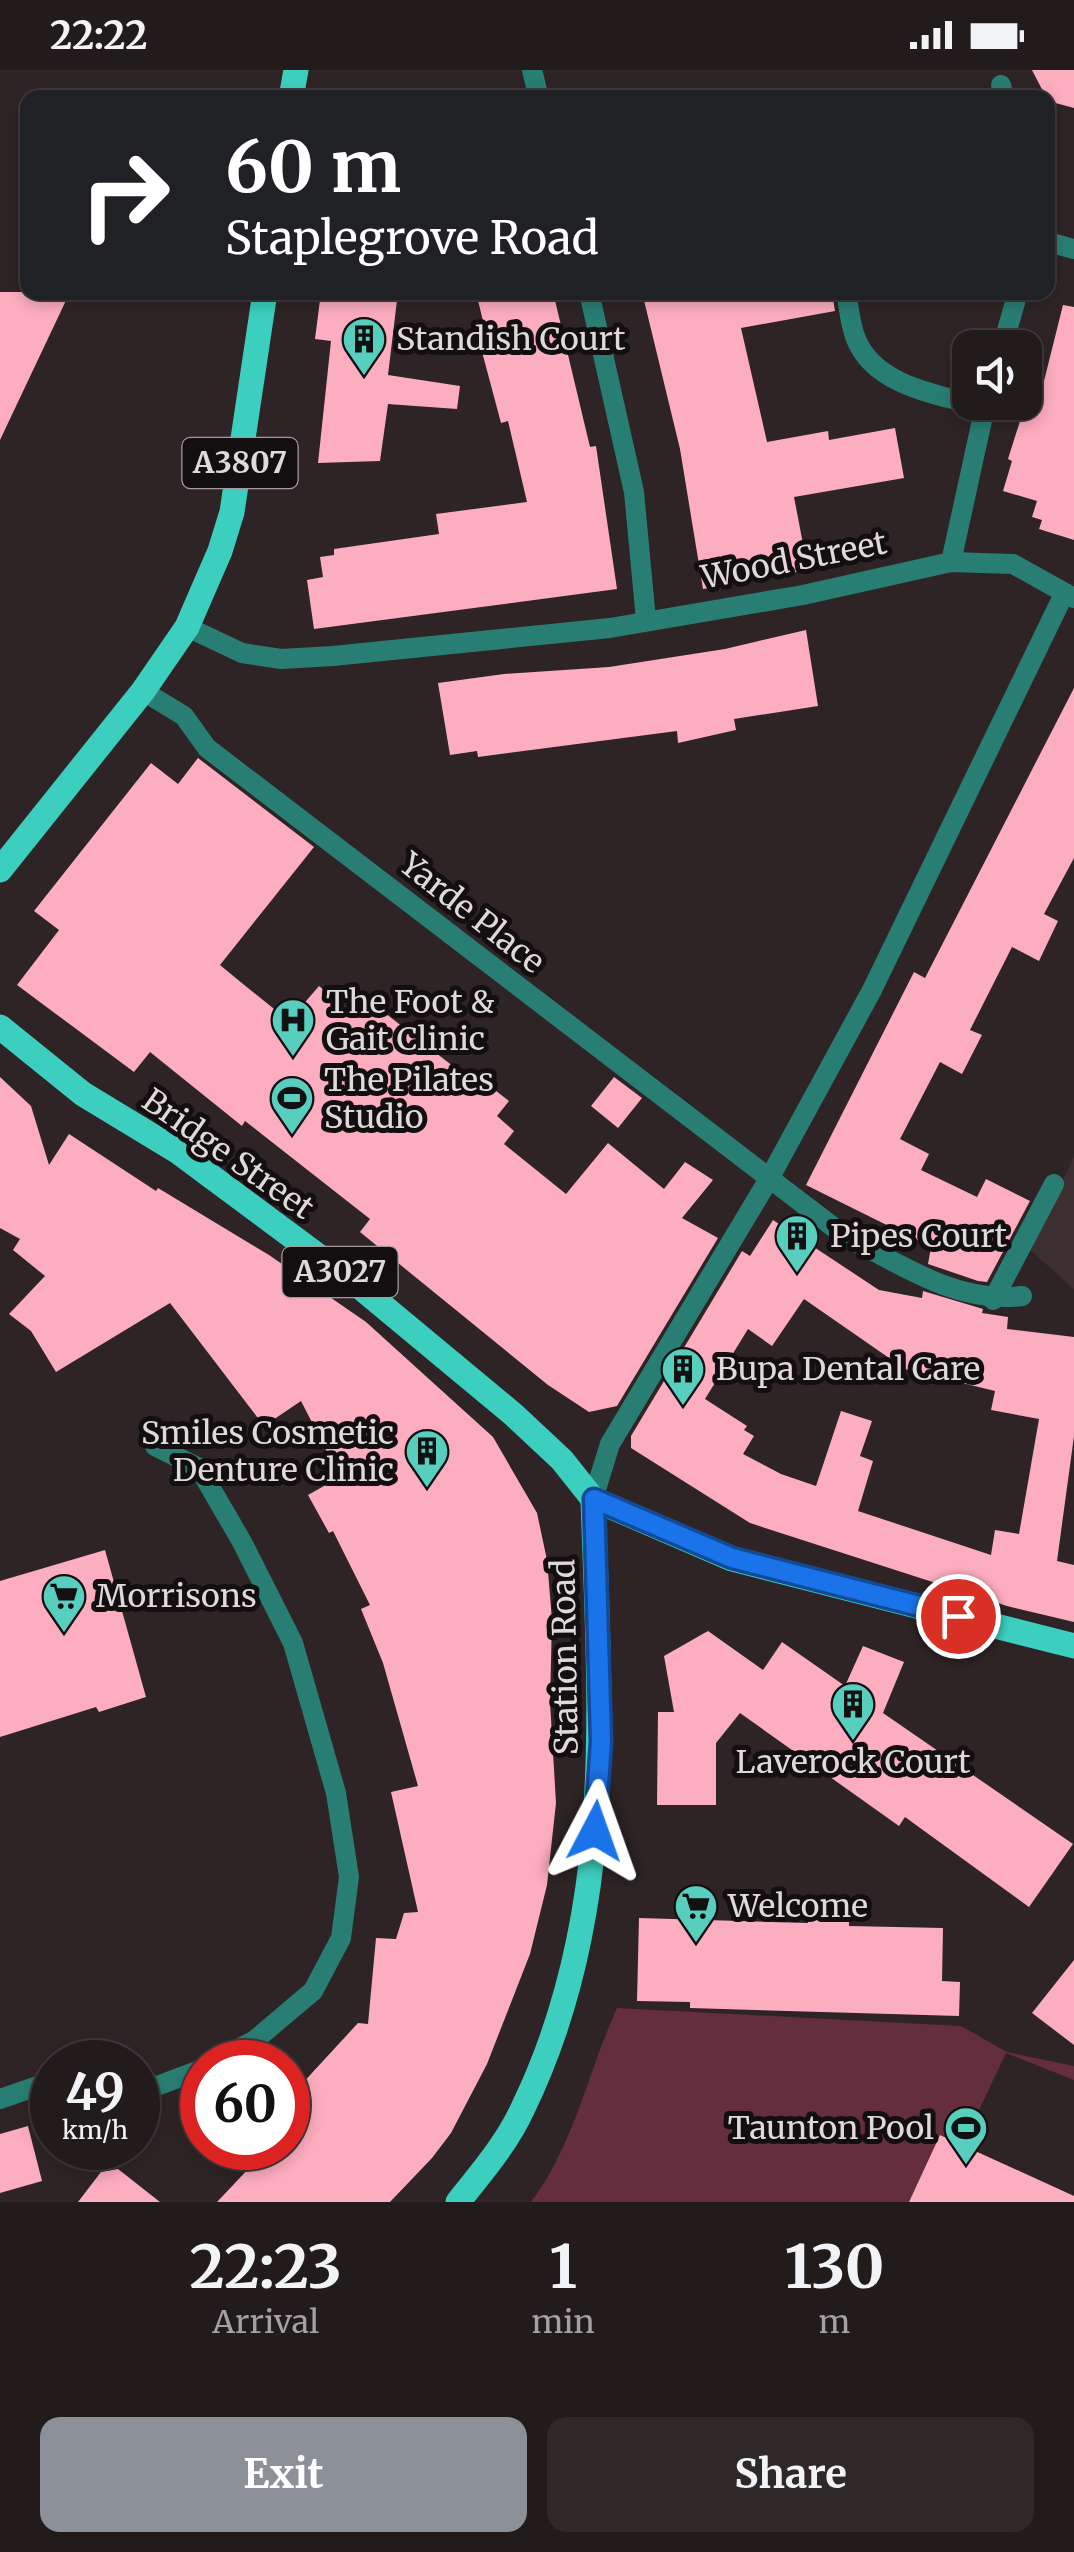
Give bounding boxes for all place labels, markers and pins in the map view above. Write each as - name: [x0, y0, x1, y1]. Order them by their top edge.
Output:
- building icon: Standish Court: [341, 316, 387, 377]
- place label: Standish Court: [396, 319, 626, 359]
- place label: The Foot & Gait Clinic: [326, 982, 495, 1059]
- hospital icon: The Foot & Gait Clinic: [270, 997, 316, 1058]
- place label: The Pilates Studio: [324, 1060, 494, 1137]
- sports icon: The Pilates Studio: [269, 1075, 315, 1136]
- building icon: Pipes Court: [774, 1213, 820, 1274]
- place label: Pipes Court: [830, 1216, 1008, 1256]
- building icon: Bupa Dental Care: [660, 1346, 706, 1407]
- place label: Bupa Dental Care: [716, 1349, 980, 1389]
- place label: Smiles Cosmetic Denture Clinic: [141, 1413, 394, 1490]
- building icon: Smiles Cosmetic Denture Clinic: [404, 1428, 450, 1489]
- supermarket icon: Morrisons: [41, 1573, 87, 1634]
- pin: [916, 1574, 1001, 1659]
- place label: Morrisons: [96, 1576, 257, 1616]
- building icon: Laverock Court: [830, 1681, 876, 1742]
- place label: Laverock Court: [736, 1742, 971, 1782]
- supermarket icon: Welcome: [673, 1883, 719, 1944]
- place label: Welcome: [727, 1886, 868, 1926]
- sports icon: Taunton Pool: [943, 2105, 989, 2166]
- place label: Taunton Pool: [728, 2108, 934, 2148]

